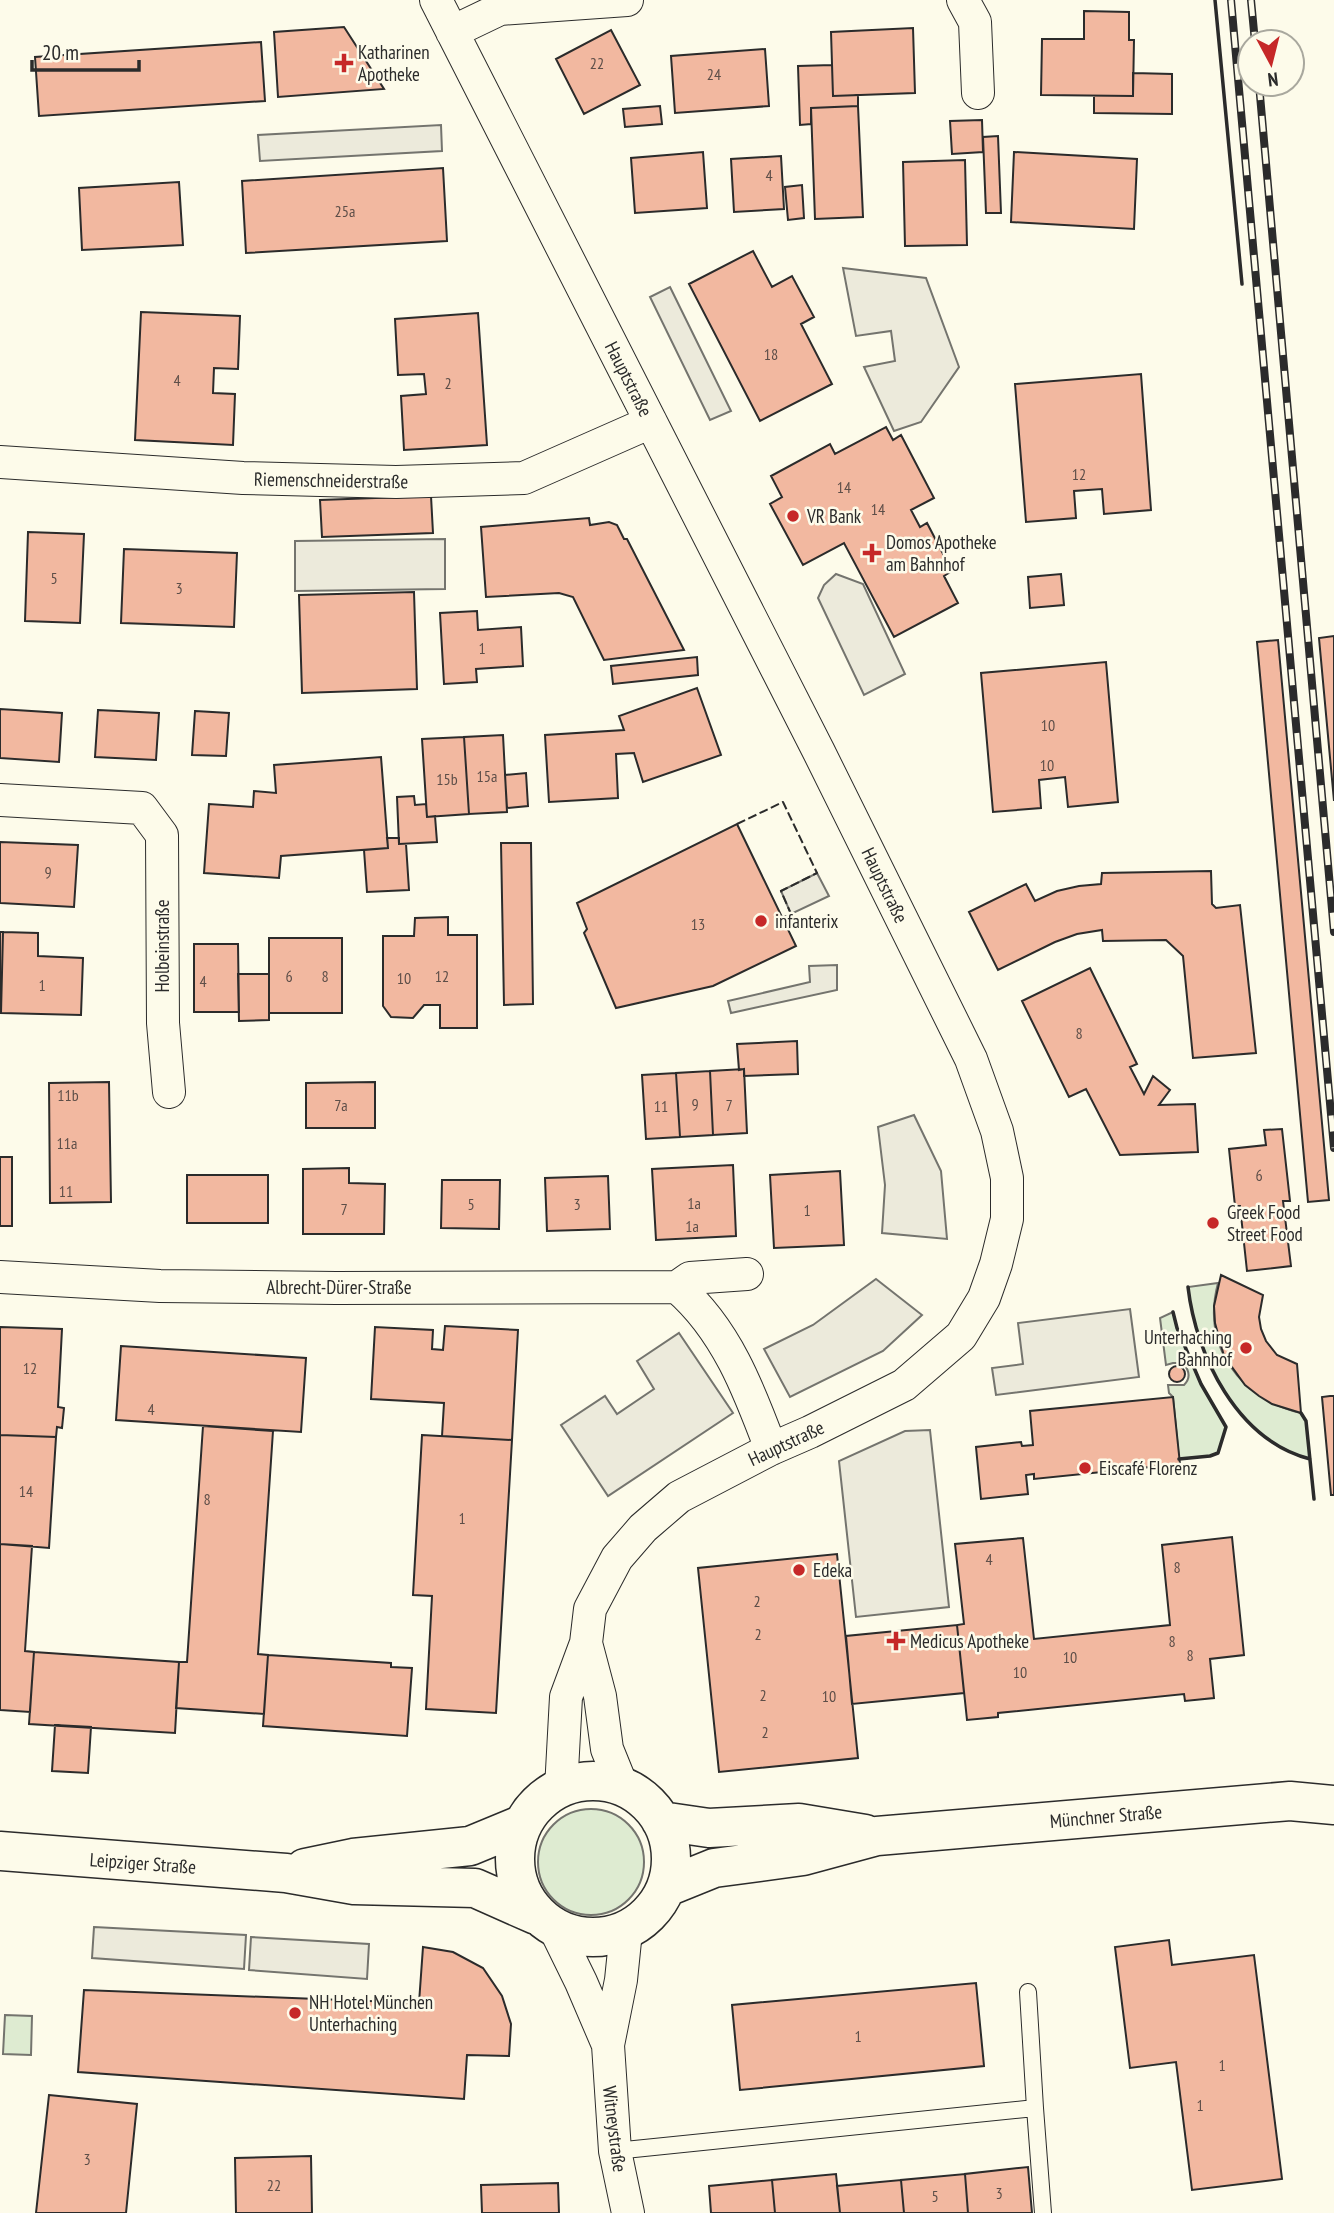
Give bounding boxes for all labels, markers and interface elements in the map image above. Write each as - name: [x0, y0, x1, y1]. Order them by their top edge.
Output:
- scale bar: [32, 28, 138, 72]
- north arrow: [1236, 28, 1306, 98]
- text: 20 m: [42, 39, 79, 66]
- place label: Katharinen Apotheke: [358, 40, 430, 86]
- house number: 22: [590, 53, 604, 73]
- marker: Katharinen Apotheke: [336, 55, 352, 71]
- house number: 24: [707, 64, 721, 84]
- text: N: [1267, 67, 1280, 92]
- house number: 4: [765, 165, 773, 185]
- house number: 25a: [335, 201, 355, 221]
- street label: Hauptstraße: [600, 337, 658, 421]
- house number: 18: [764, 344, 778, 364]
- house number: 4: [173, 370, 181, 390]
- house number: 2: [444, 373, 452, 393]
- house number: 12: [1072, 464, 1086, 484]
- street label: Riemenschneiderstraße: [254, 467, 409, 493]
- house number: 14: [837, 477, 851, 497]
- house number: 14: [871, 499, 885, 519]
- place label: VR Bank: [806, 504, 862, 528]
- marker: VR Bank: [785, 508, 801, 524]
- place label: Domos Apotheke am Bahnhof: [886, 530, 997, 576]
- marker: Domos Apotheke am Bahnhof: [864, 545, 880, 561]
- house number: 5: [50, 568, 58, 588]
- house number: 3: [175, 578, 183, 598]
- house number: 1: [478, 638, 486, 658]
- house number: 10: [1041, 715, 1055, 735]
- house number: 10: [1040, 755, 1054, 775]
- house number: 15a: [477, 766, 497, 786]
- house number: 15b: [436, 769, 458, 789]
- street label: Hauptstraße: [856, 843, 914, 927]
- house number: 9: [44, 862, 52, 882]
- street label: Holbeinstraße: [150, 899, 174, 992]
- place label: infanterix: [775, 909, 839, 933]
- marker: infanterix: [753, 913, 769, 929]
- house number: 13: [691, 914, 705, 934]
- house number: 6: [285, 966, 293, 986]
- house number: 8: [321, 966, 329, 986]
- house number: 12: [435, 966, 449, 986]
- house number: 10: [397, 968, 411, 988]
- house number: 4: [199, 971, 207, 991]
- house number: 1: [38, 975, 46, 995]
- house number: 8: [1075, 1023, 1083, 1043]
- house number: 11b: [57, 1085, 79, 1105]
- house number: 9: [691, 1094, 699, 1114]
- house number: 7a: [334, 1095, 348, 1115]
- house number: 7: [725, 1095, 733, 1115]
- house number: 11: [654, 1096, 668, 1116]
- house number: 11a: [57, 1133, 77, 1153]
- house number: 6: [1255, 1165, 1263, 1185]
- house number: 11: [59, 1181, 73, 1201]
- house number: 1a: [687, 1193, 701, 1213]
- house number: 5: [467, 1194, 475, 1214]
- house number: 3: [573, 1194, 581, 1214]
- house number: 7: [340, 1199, 348, 1219]
- house number: 1: [803, 1200, 811, 1220]
- place label: Greek Food Street Food: [1227, 1200, 1303, 1246]
- marker: Greek Food Street Food: [1205, 1215, 1221, 1231]
- house number: 1a: [685, 1216, 699, 1236]
- street label: Albrecht-Dürer-Straße: [266, 1275, 412, 1299]
- place label: Unterhaching Bahnhof: [1144, 1325, 1233, 1371]
- marker: Unterhaching Bahnhof: [1238, 1340, 1254, 1356]
- house number: 12: [23, 1358, 37, 1378]
- house number: 4: [147, 1399, 155, 1419]
- street label: Hauptstraße: [744, 1415, 828, 1471]
- place label: Eiscafé Florenz: [1099, 1456, 1198, 1480]
- marker: Eiscafé Florenz: [1077, 1460, 1093, 1476]
- house number: 14: [19, 1481, 33, 1501]
- house number: 8: [203, 1489, 211, 1509]
- house number: 1: [458, 1508, 466, 1528]
- house number: 4: [985, 1549, 993, 1569]
- house number: 8: [1173, 1557, 1181, 1577]
- place label: Edeka: [813, 1558, 852, 1582]
- marker: Edeka: [791, 1562, 807, 1578]
- house number: 2: [753, 1591, 761, 1611]
- house number: 2: [754, 1624, 762, 1644]
- place label: Medicus Apotheke: [910, 1629, 1029, 1653]
- house number: 8: [1168, 1631, 1176, 1651]
- marker: Medicus Apotheke: [888, 1633, 904, 1649]
- house number: 8: [1186, 1645, 1194, 1665]
- house number: 10: [1063, 1647, 1077, 1667]
- house number: 10: [1013, 1662, 1027, 1682]
- house number: 2: [759, 1685, 767, 1705]
- house number: 10: [822, 1686, 836, 1706]
- house number: 2: [761, 1722, 769, 1742]
- street label: Münchner Straße: [1049, 1799, 1163, 1833]
- street label: Leipziger Straße: [89, 1847, 197, 1879]
- place label: NH Hotel München Unterhaching: [309, 1990, 433, 2036]
- marker: NH Hotel München Unterhaching: [287, 2005, 303, 2021]
- house number: 1: [854, 2026, 862, 2046]
- house number: 1: [1218, 2055, 1226, 2075]
- street label: Witneystraße: [598, 2085, 632, 2174]
- house number: 1: [1196, 2095, 1204, 2115]
- house number: 3: [83, 2149, 91, 2169]
- house number: 22: [267, 2175, 281, 2195]
- house number: 3: [995, 2183, 1003, 2203]
- house number: 5: [931, 2186, 939, 2206]

